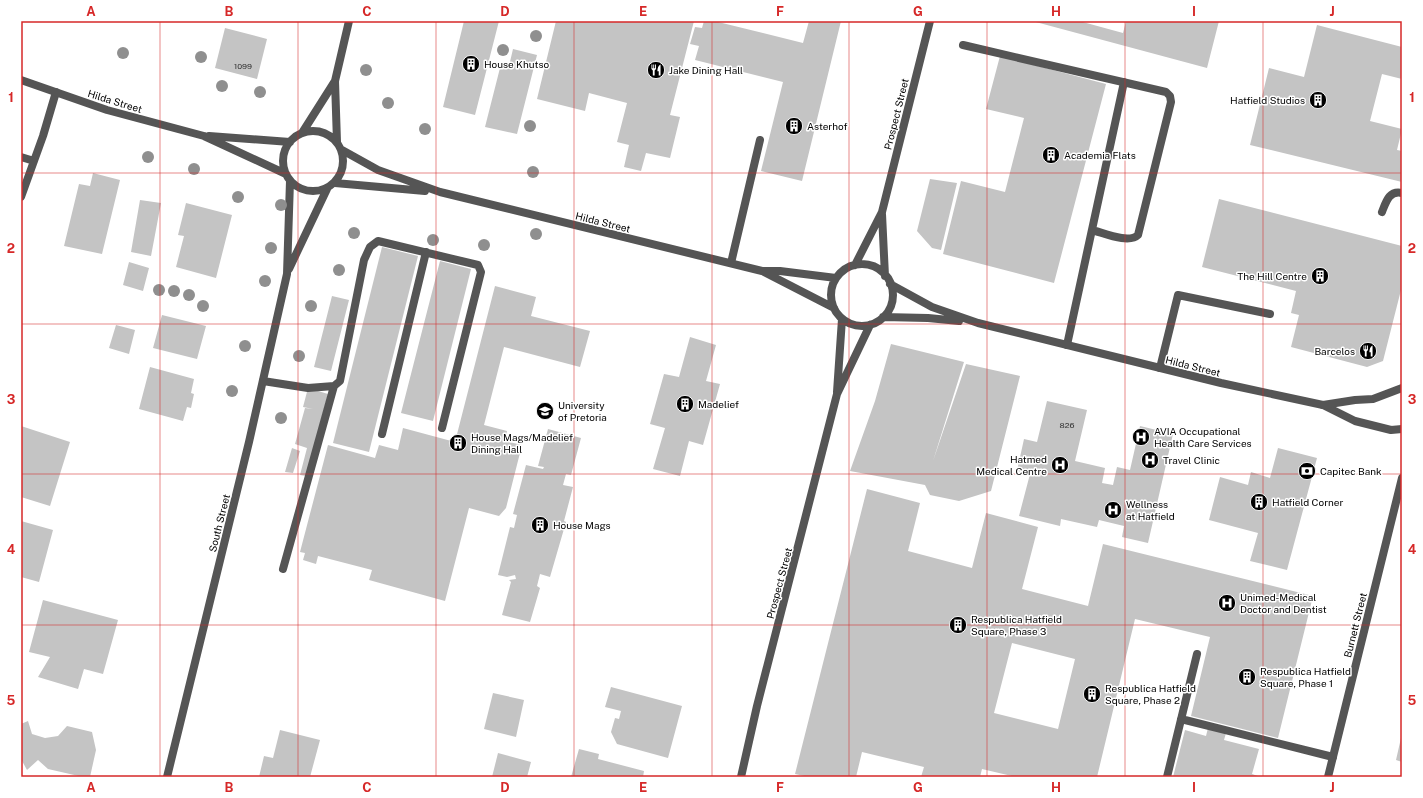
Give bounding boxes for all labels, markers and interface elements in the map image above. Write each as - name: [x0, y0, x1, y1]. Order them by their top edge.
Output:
- text: A: [86, 4, 96, 19]
- text: B: [225, 4, 234, 19]
- text: C: [362, 4, 372, 19]
- text: D: [500, 4, 510, 19]
- text: E: [639, 4, 647, 19]
- text: F: [776, 4, 784, 19]
- text: G: [913, 4, 923, 19]
- text: H: [1051, 4, 1061, 19]
- text: I: [1192, 4, 1196, 19]
- text: J: [1329, 4, 1335, 19]
- building icon: House Khutso: [461, 54, 481, 74]
- place label: House Khutso: [484, 58, 549, 70]
- restaurant icon: Jake Dining Hall: [646, 60, 666, 80]
- house number: 1099: [234, 61, 252, 71]
- place label: Jake Dining Hall: [669, 64, 743, 76]
- street label: Prospect Street: [881, 77, 911, 151]
- street label: Hilda Street: [86, 87, 144, 115]
- text: 1: [8, 90, 14, 105]
- building icon: Hatfield Studios: [1308, 90, 1328, 110]
- text: 1: [1409, 90, 1415, 105]
- place label: Hatfield Studios: [1230, 94, 1305, 106]
- building icon: Asterhof: [784, 116, 804, 136]
- place label: Asterhof: [807, 120, 847, 132]
- building icon: Academia Flats: [1041, 145, 1061, 165]
- place label: Academia Flats: [1064, 149, 1136, 161]
- street label: Hilda Street: [574, 209, 632, 235]
- text: 2: [7, 241, 15, 256]
- text: 2: [1408, 241, 1416, 256]
- building icon: The Hill Centre: [1310, 266, 1330, 286]
- place label: The Hill Centre: [1237, 270, 1307, 282]
- restaurant icon: Barcelos: [1358, 341, 1378, 361]
- place label: Barcelos: [1314, 345, 1355, 357]
- street label: Hilda Street: [1164, 353, 1222, 379]
- text: 3: [7, 392, 16, 407]
- text: 3: [1408, 392, 1417, 407]
- building icon: Madelief: [675, 394, 695, 414]
- place label: Madelief: [698, 398, 739, 410]
- place label: University of Pretoria: [558, 399, 607, 423]
- school or university icon: University of Pretoria: [535, 401, 555, 421]
- house number: 826: [1060, 420, 1074, 430]
- place label: AVIA Occupational Health Care Services: [1154, 425, 1252, 449]
- hospital icon: AVIA Occupational Health Care Services: [1131, 427, 1151, 447]
- place label: House Mags/Madelief Dining Hall: [471, 431, 573, 455]
- building icon: House Mags/Madelief Dining Hall: [448, 433, 468, 453]
- hospital icon: Travel Clinic: [1140, 450, 1160, 470]
- place label: Hatmed Medical Centre: [976, 453, 1047, 477]
- place label: Travel Clinic: [1163, 454, 1220, 466]
- hospital icon: Hatmed Medical Centre: [1050, 455, 1070, 475]
- bank icon: Capitec Bank: [1297, 461, 1317, 481]
- place label: Capitec Bank: [1320, 465, 1382, 477]
- building icon: Hatfield Corner: [1249, 492, 1269, 512]
- street label: South Street: [206, 493, 232, 553]
- place label: Hatfield Corner: [1272, 496, 1343, 508]
- place label: Wellness at Hatfield: [1126, 498, 1175, 522]
- hospital icon: Wellness at Hatfield: [1103, 500, 1123, 520]
- building icon: House Mags: [530, 515, 550, 535]
- place label: House Mags: [553, 519, 611, 531]
- text: 4: [7, 542, 16, 557]
- text: 4: [1408, 542, 1417, 557]
- street label: Prospect Street: [764, 546, 794, 620]
- place label: Unimed-Medical Doctor and Dentist: [1240, 591, 1327, 615]
- street label: Burnett Street: [1341, 591, 1369, 659]
- hospital icon: Unimed-Medical Doctor and Dentist: [1217, 593, 1237, 613]
- place label: Respublica Hatfield Square, Phase 3: [971, 613, 1062, 637]
- building icon: Respublica Hatfield Square, Phase 3: [948, 615, 968, 635]
- place label: Respublica Hatfield Square, Phase 1: [1260, 665, 1351, 689]
- building icon: Respublica Hatfield Square, Phase 1: [1237, 667, 1257, 687]
- place label: Respublica Hatfield Square, Phase 2: [1105, 682, 1196, 706]
- building icon: Respublica Hatfield Square, Phase 2: [1082, 684, 1102, 704]
- text: 5: [7, 693, 16, 708]
- text: 5: [1408, 693, 1417, 708]
- text: A: [86, 780, 96, 795]
- text: B: [225, 780, 234, 795]
- text: C: [362, 780, 372, 795]
- text: D: [500, 780, 510, 795]
- text: E: [639, 780, 647, 795]
- text: F: [776, 780, 784, 795]
- text: G: [913, 780, 923, 795]
- text: H: [1051, 780, 1061, 795]
- text: I: [1192, 780, 1196, 795]
- text: J: [1329, 780, 1335, 795]

